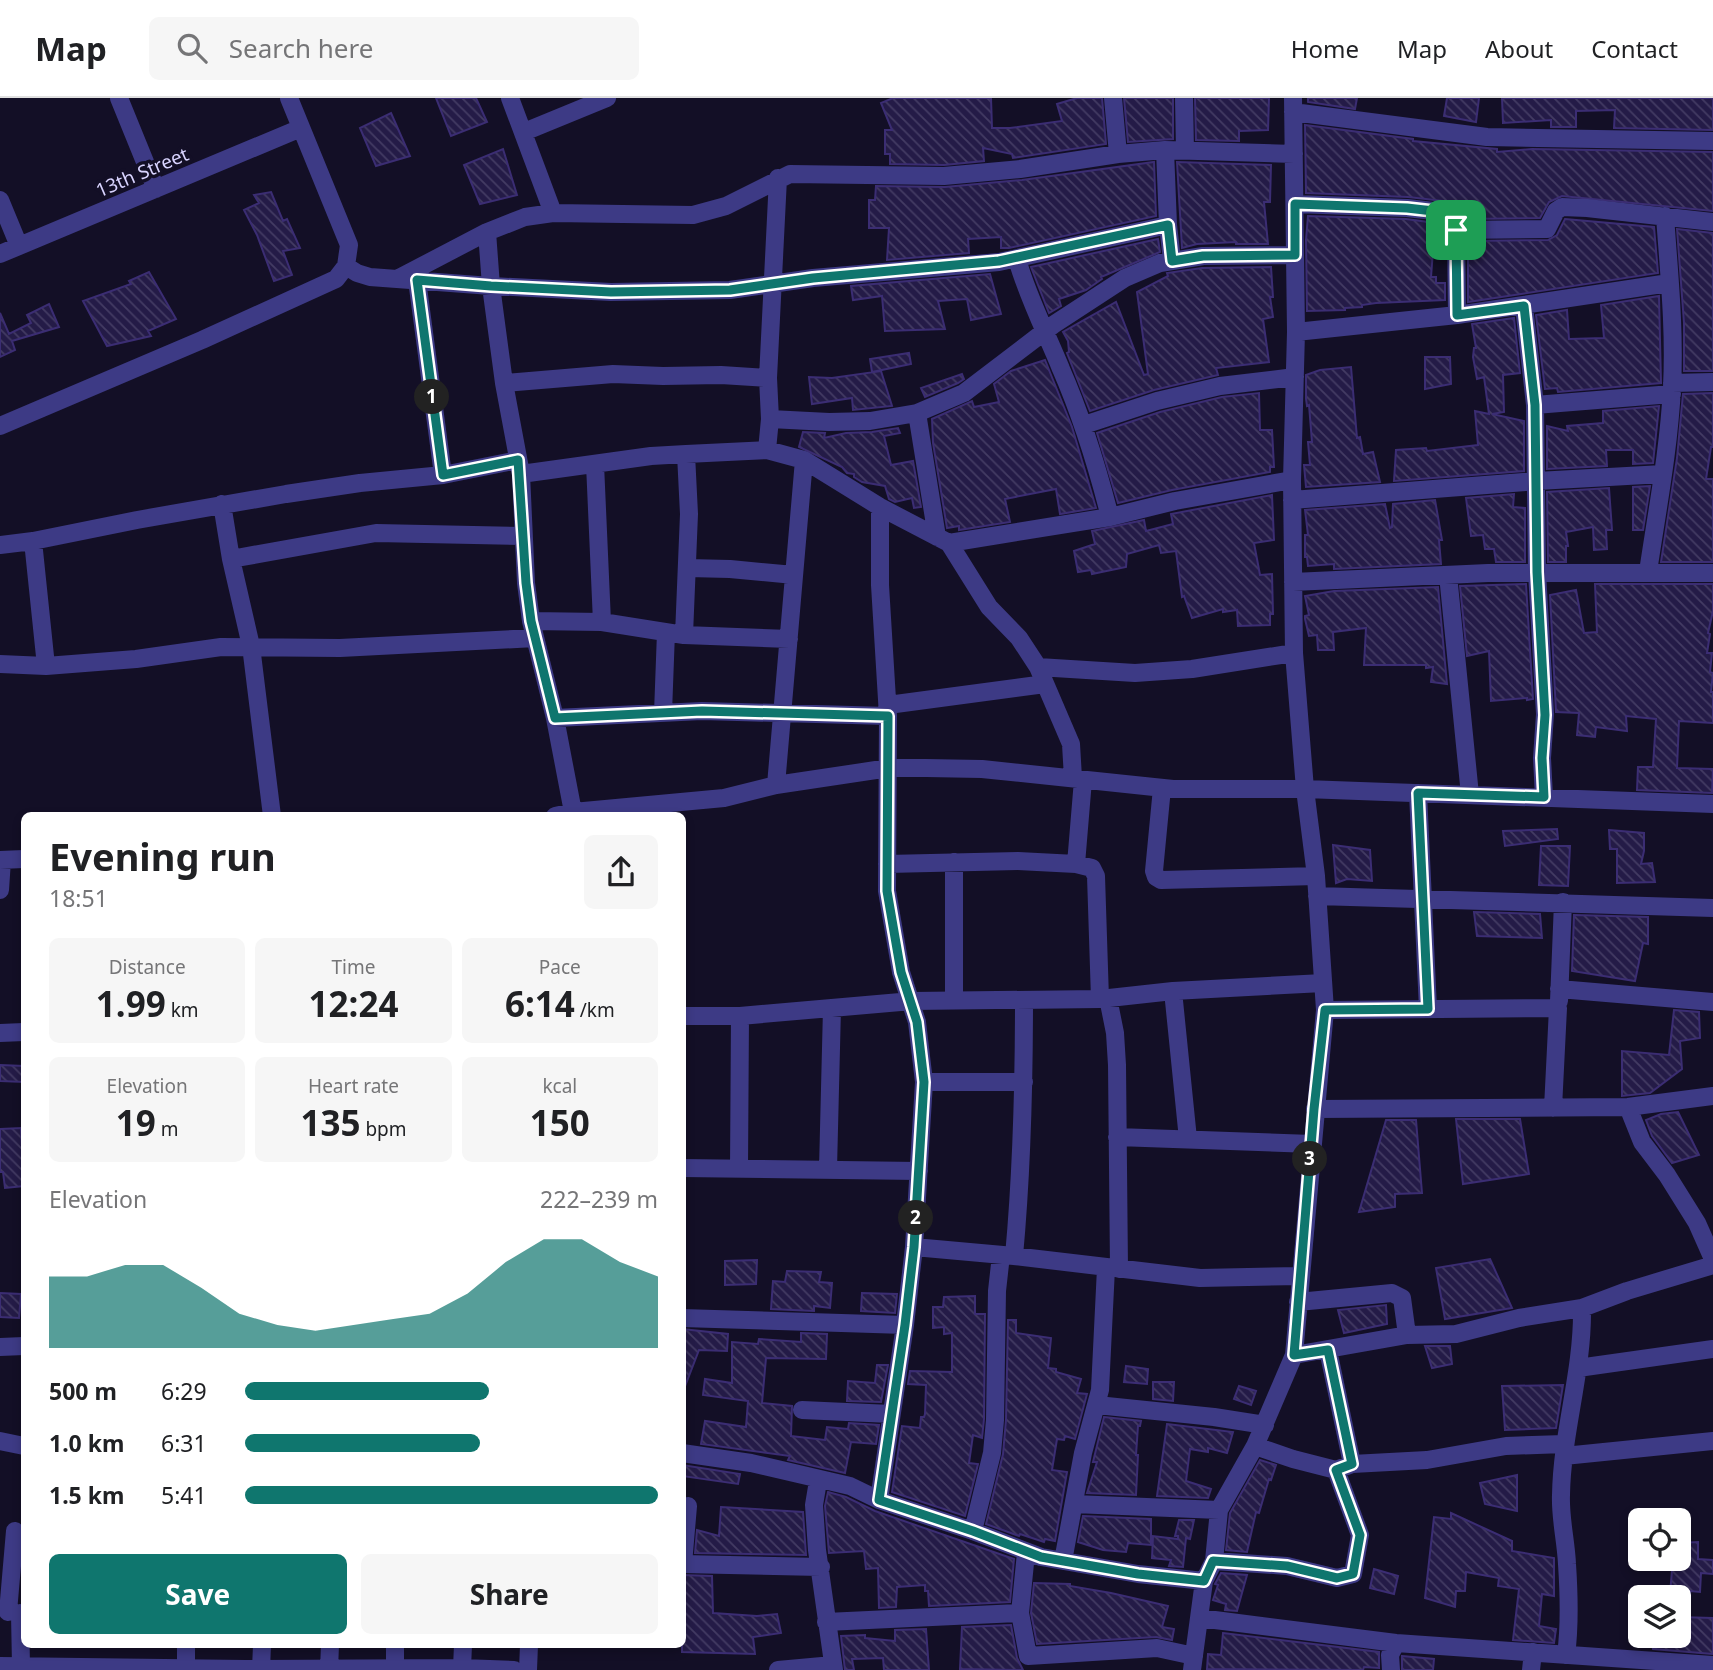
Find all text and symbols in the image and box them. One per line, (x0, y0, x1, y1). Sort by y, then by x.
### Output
search box (149, 17, 639, 80)
text: Map (35, 26, 107, 71)
icon: search (173, 29, 211, 67)
text: Search here (229, 30, 373, 66)
text: Home (1291, 32, 1359, 65)
text: Map (1397, 32, 1447, 65)
text: About (1485, 32, 1553, 65)
text: Contact (1591, 32, 1678, 65)
street label: 13th Street (92, 141, 192, 203)
pin (1426, 200, 1486, 260)
icon: arrive (1437, 211, 1475, 249)
pin: 1 (414, 380, 450, 414)
text: 1 (426, 383, 437, 409)
text: Evening run (49, 830, 276, 882)
button: share (584, 835, 658, 909)
text: 18:51 (49, 882, 108, 914)
text: Distance (109, 954, 186, 980)
text: Time (332, 954, 375, 980)
text: Pace (539, 954, 581, 980)
text: 1.99 (96, 980, 166, 1027)
text: 12:24 (309, 980, 398, 1027)
text: 6:14 (505, 980, 575, 1027)
text: km (166, 997, 199, 1023)
text: /km (575, 997, 615, 1023)
text: Elevation (107, 1073, 188, 1099)
text: Heart rate (308, 1073, 399, 1099)
text: kcal (542, 1073, 577, 1099)
text: 19 (116, 1099, 156, 1146)
text: 135 (300, 1099, 360, 1146)
text: 150 (530, 1099, 590, 1146)
text: m (156, 1116, 179, 1142)
text: bpm (360, 1116, 407, 1142)
pin: 3 (1292, 1142, 1328, 1176)
text: 3 (1304, 1145, 1315, 1171)
text: Elevation (49, 1183, 147, 1215)
text: 222–239 m (540, 1183, 658, 1215)
pin: 2 (898, 1200, 934, 1236)
text: 2 (910, 1204, 921, 1230)
text: 500 m (49, 1375, 117, 1407)
text: 6:29 (161, 1375, 207, 1407)
text: 1.0 km (49, 1427, 124, 1459)
text: 6:31 (161, 1427, 207, 1459)
text: 1.5 km (49, 1479, 124, 1511)
text: 5:41 (161, 1479, 207, 1511)
map controls (1628, 1508, 1691, 1648)
button: locate (1628, 1508, 1691, 1571)
button: Save (49, 1554, 347, 1634)
button: Share (361, 1554, 658, 1634)
button: layers (1628, 1585, 1691, 1648)

